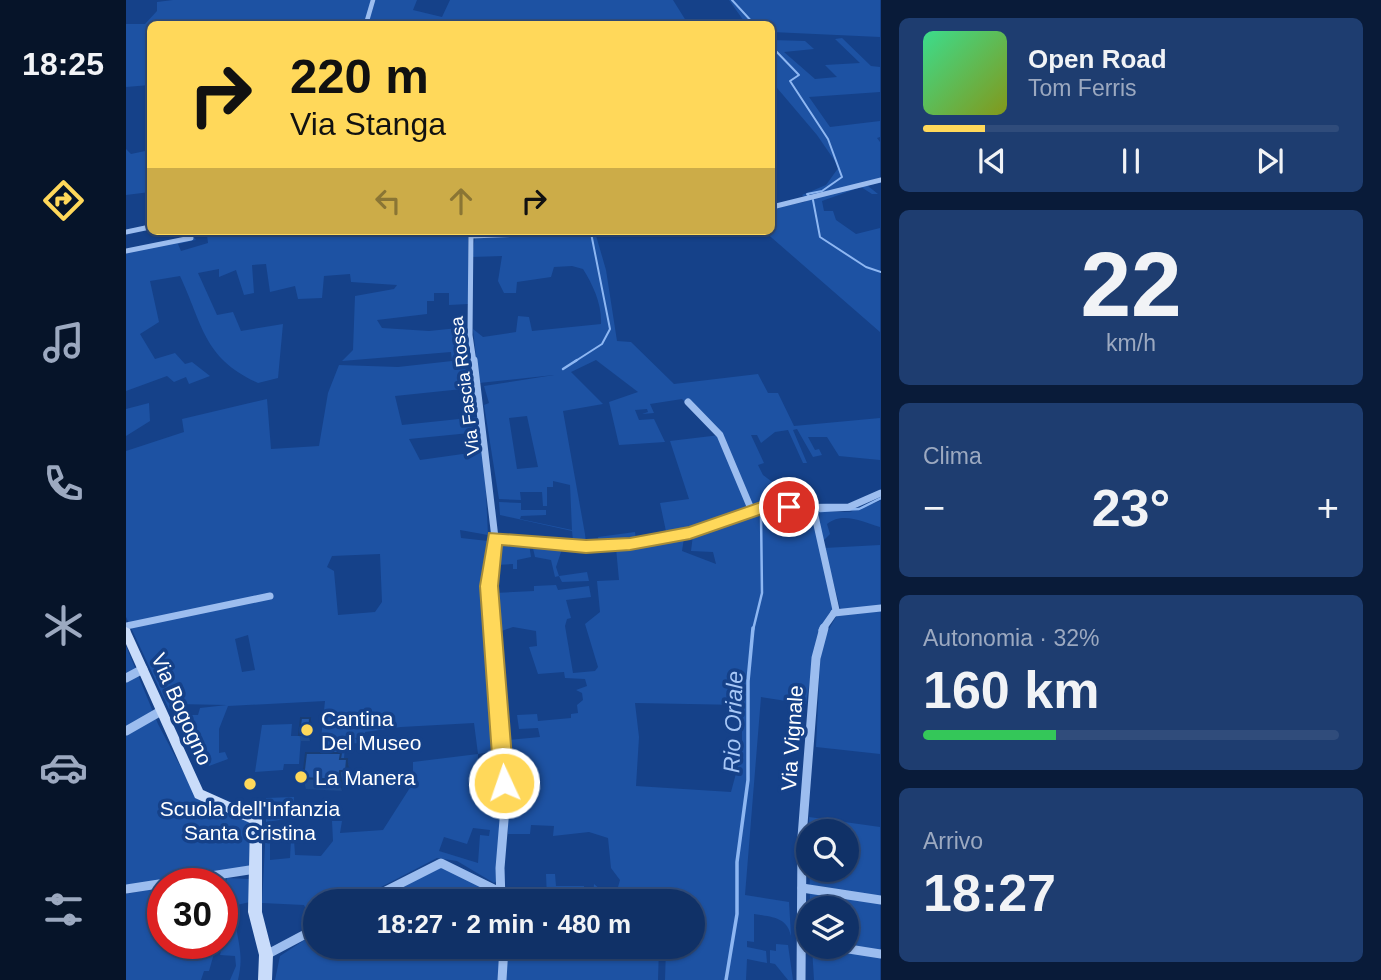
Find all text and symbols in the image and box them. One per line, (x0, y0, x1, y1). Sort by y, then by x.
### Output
text: Open Road (1028, 44, 1167, 74)
text: 18:25 (22, 46, 104, 82)
icon: right (175, 49, 266, 140)
text: 220 m (290, 49, 429, 103)
text: Tom Ferris (1028, 75, 1137, 101)
text: Via Stanga (290, 106, 446, 142)
icon: previous (973, 142, 1011, 180)
icon: pause (1112, 142, 1150, 180)
icon: next (1251, 142, 1289, 180)
icon: directions (39, 176, 88, 225)
icon: left (369, 182, 407, 220)
icon: ahead (442, 182, 480, 220)
icon: right (515, 182, 553, 220)
text: 22 (1080, 234, 1182, 335)
street label: Via Fascia Rossa (446, 314, 483, 457)
icon: music (39, 318, 88, 367)
text: km/h (1106, 330, 1156, 356)
text: Clima (923, 443, 982, 469)
icon: phone (39, 459, 88, 508)
pin (759, 477, 819, 537)
text: 23° (1092, 479, 1170, 537)
text: − (923, 487, 945, 529)
text: + (1317, 487, 1339, 529)
icon: arrive (770, 488, 808, 526)
icon: climate (39, 601, 88, 650)
text: Autonomia · 32% (923, 625, 1099, 651)
street label: Via Bogogno (147, 650, 217, 768)
text: 160 km (923, 661, 1099, 719)
water label: Rio Oriale (718, 670, 748, 774)
street label: Via Vignale (777, 685, 807, 791)
place label: Cantina Del Museo (321, 707, 421, 754)
marker: Cantina Del Museo (299, 722, 315, 738)
icon: car (39, 743, 88, 792)
position arrow (467, 746, 541, 820)
place label: La Manera (315, 766, 416, 789)
marker: La Manera (293, 769, 309, 785)
marker: Scuola dell'Infanzia Santa Cristina (242, 776, 258, 792)
place label: Scuola dell'Infanzia Santa Cristina (160, 797, 340, 844)
map controls (796, 819, 859, 959)
button: search (796, 819, 859, 882)
text: Arrivo (923, 828, 983, 854)
text: 18:27 (923, 864, 1056, 922)
speed limit sign: 30 (147, 868, 238, 959)
icon: filters (39, 885, 88, 934)
button: layers (796, 896, 859, 959)
text: 18:27 · 2 min · 480 m (377, 909, 631, 939)

